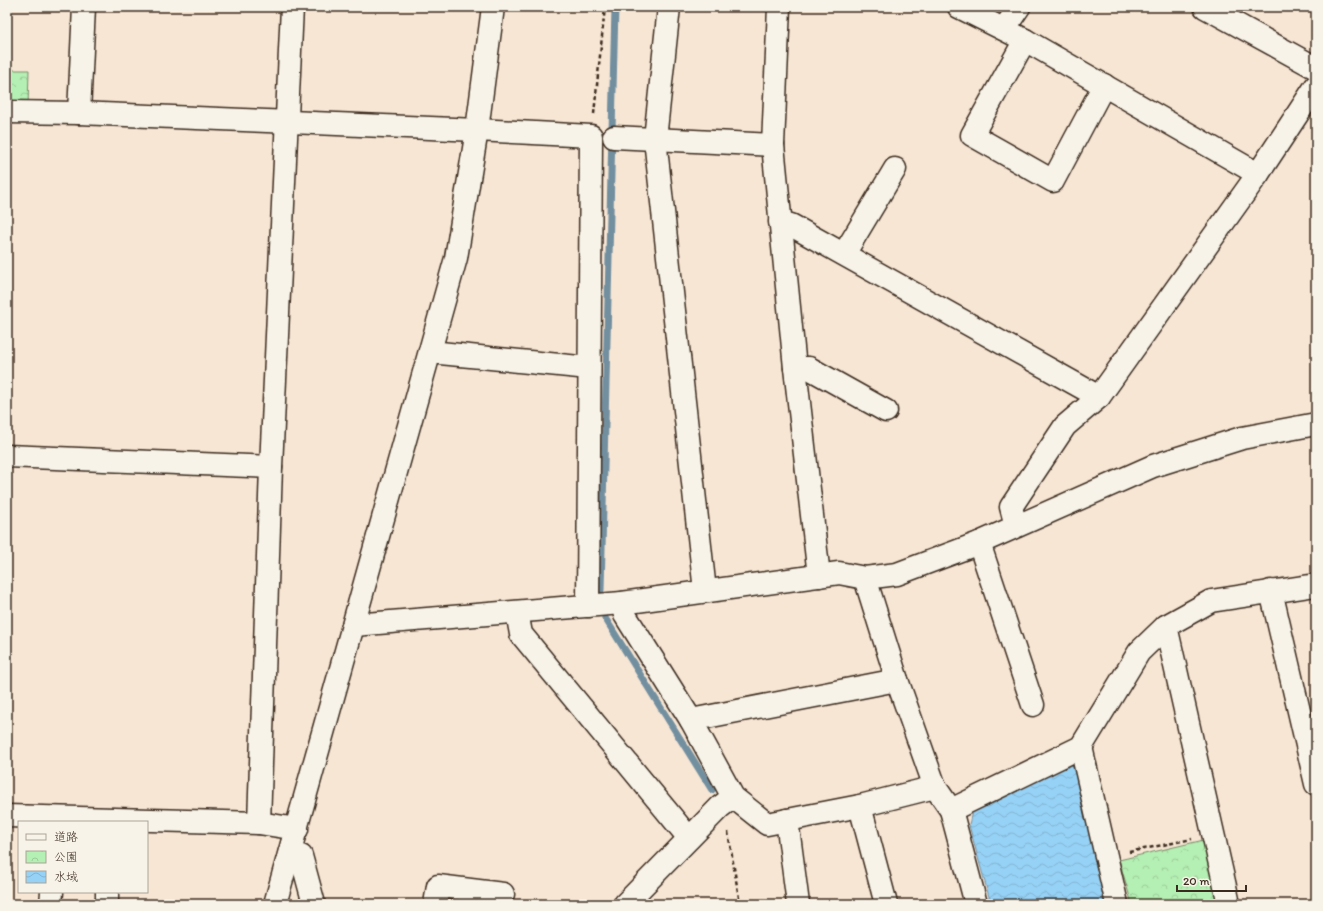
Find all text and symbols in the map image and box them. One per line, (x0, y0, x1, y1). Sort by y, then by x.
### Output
legend (18, 821, 148, 893)
text: 道路 (54, 830, 78, 844)
text: 公園 (54, 850, 78, 864)
scale bar (1177, 867, 1246, 893)
text: 水域 (54, 870, 78, 884)
text: 20 m (1183, 874, 1210, 888)

